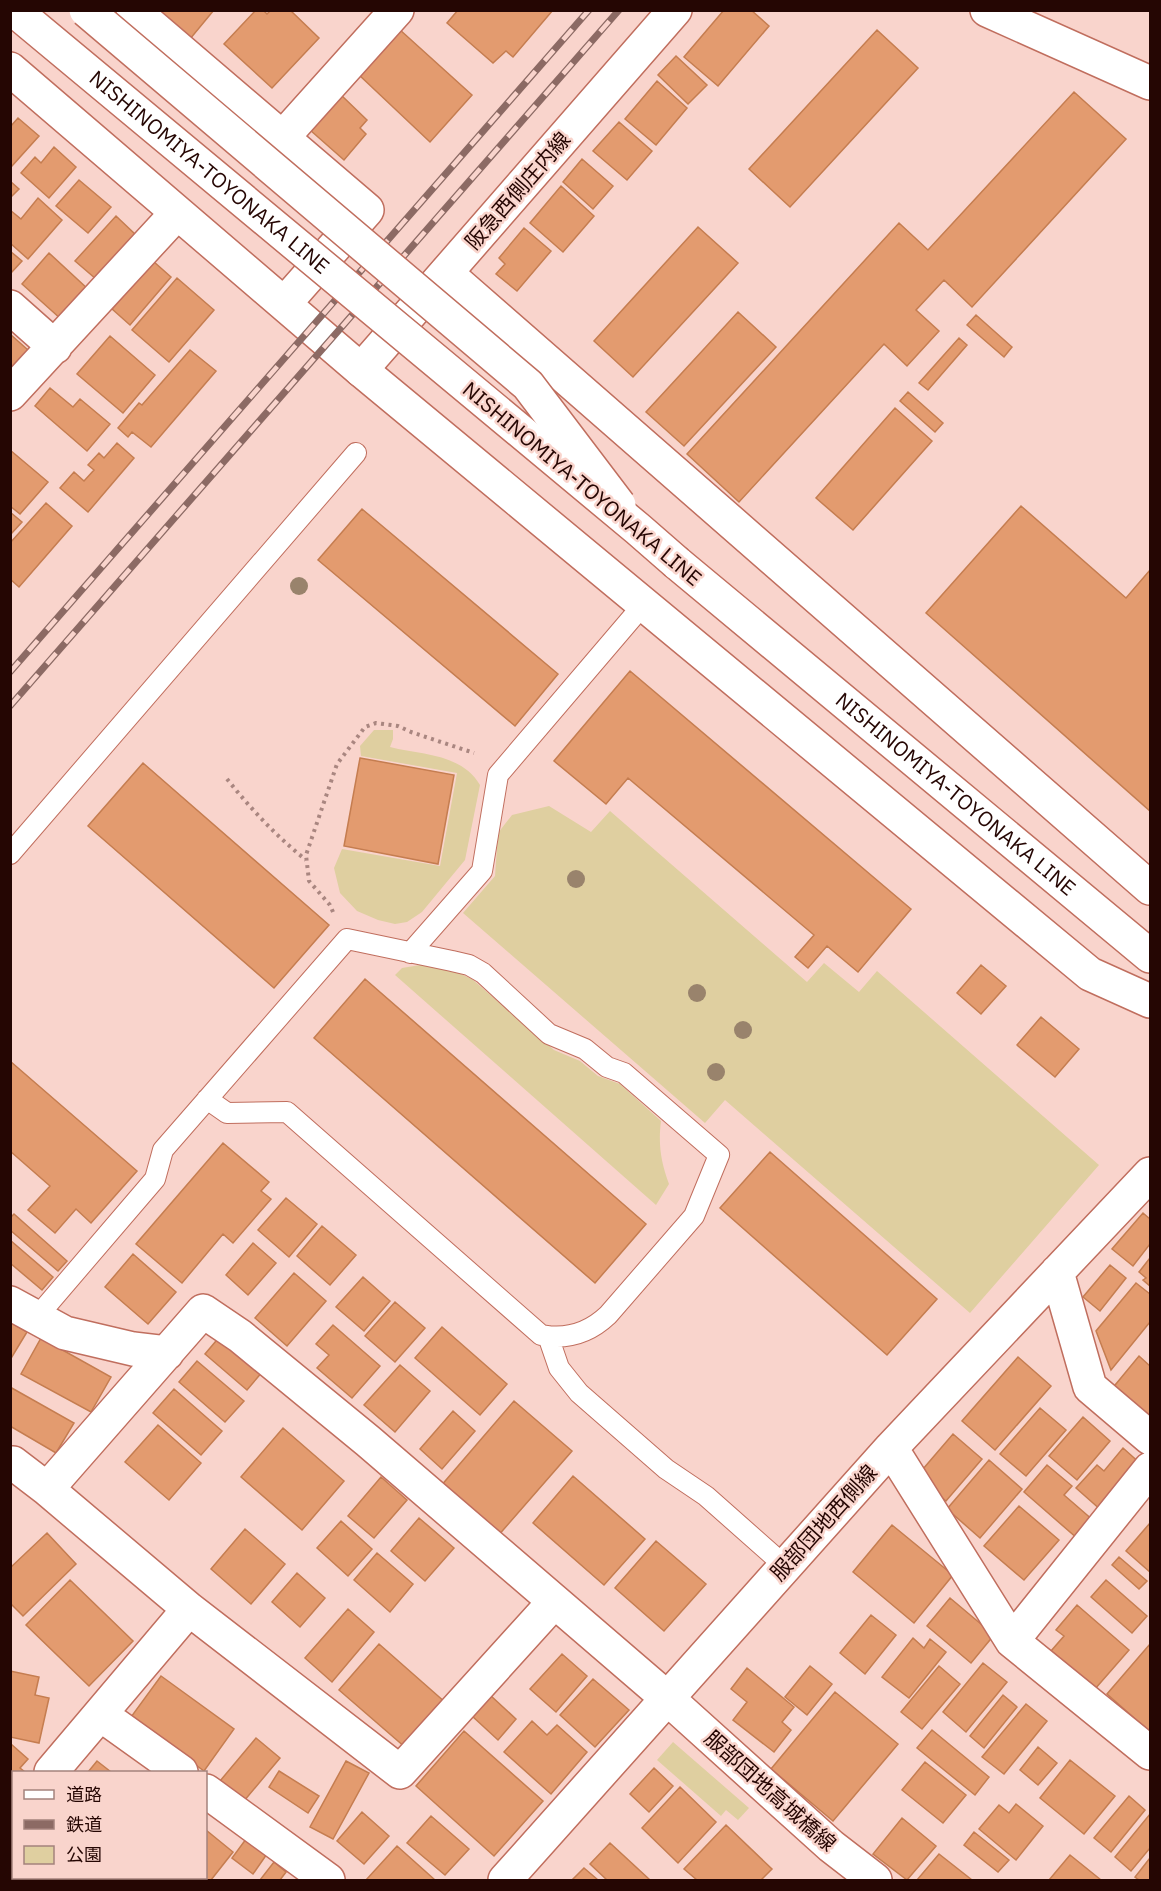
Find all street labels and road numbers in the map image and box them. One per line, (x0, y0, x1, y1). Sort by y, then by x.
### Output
street label: NISHINOMIYA-TOYONAKA LINE (84, 64, 336, 280)
street label: 阪急西側庄内線 (458, 126, 576, 255)
street label: NISHINOMIYA-TOYONAKA LINE (457, 375, 708, 592)
street label: NISHINOMIYA-TOYONAKA LINE (830, 686, 1082, 902)
street label: 服部団地西側線 (764, 1458, 883, 1586)
street label: 服部団地高城橋線 (699, 1724, 842, 1857)

